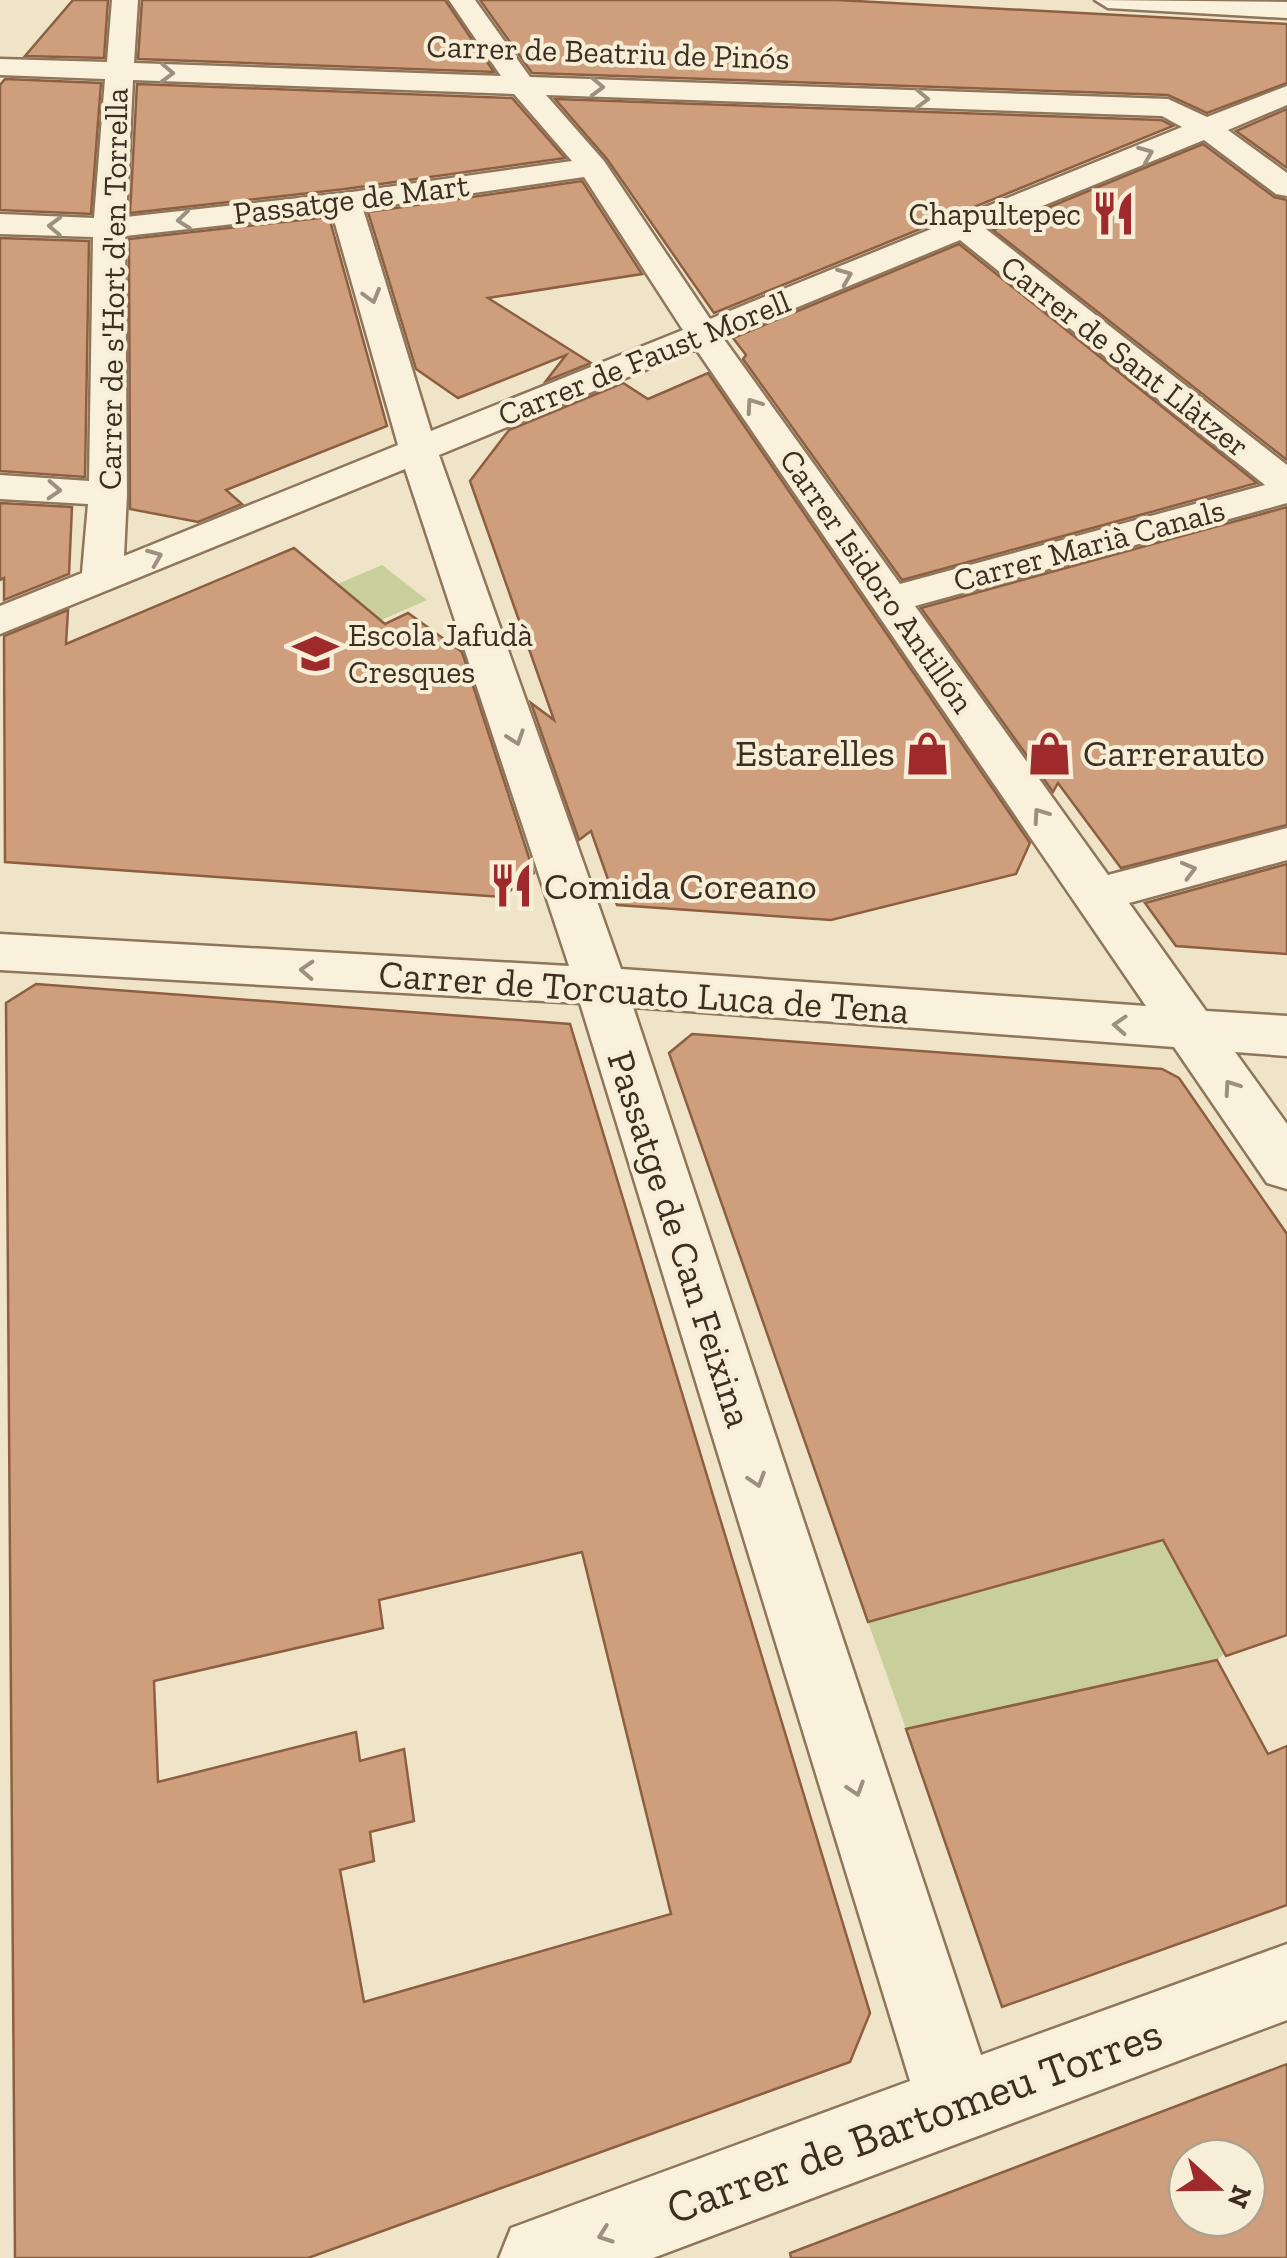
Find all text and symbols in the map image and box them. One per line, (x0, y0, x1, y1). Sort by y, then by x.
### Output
street label: Carrer de Beatriu de Pinós (426, 27, 790, 77)
one-way arrow (160, 62, 176, 83)
one-way arrow (590, 76, 606, 97)
street label: Carrer de s'Hort d'en Torrella (90, 87, 136, 491)
one-way arrow (914, 88, 930, 109)
one-way arrow (1136, 145, 1154, 165)
street label: Passatge de Mart (231, 166, 471, 232)
restaurant icon: Chapultepec (1090, 190, 1138, 238)
place label: Chapultepec (909, 195, 1081, 233)
one-way arrow (175, 209, 191, 230)
one-way arrow (46, 216, 62, 237)
street label: Carrer de Sant Llàtzer (993, 247, 1257, 465)
one-way arrow (835, 268, 853, 288)
street label: Carrer de Faust Morell (492, 282, 796, 434)
one-way arrow (360, 286, 381, 303)
one-way arrow (747, 398, 765, 417)
street label: Carrer Isidoro Antillón (772, 442, 983, 721)
one-way arrow (47, 479, 63, 500)
street label: Carrer Marià Canals (949, 491, 1229, 599)
one-way arrow (145, 549, 163, 569)
place label: Escola Jafudà Cresques (348, 616, 533, 691)
school or university icon: Escola Jafudà Cresques (291, 629, 339, 677)
one-way arrow (505, 728, 525, 745)
shop icon: Estarelles (904, 729, 952, 777)
shop icon: Carrerauto (1026, 729, 1074, 777)
place label: Estarelles (735, 730, 895, 776)
place label: Carrerauto (1083, 730, 1265, 776)
one-way arrow (1034, 808, 1052, 827)
one-way arrow (1180, 861, 1198, 882)
restaurant icon: Comida Coreano (487, 862, 535, 910)
place label: Comida Coreano (544, 863, 817, 909)
street label: Carrer de Torcuato Luca de Tena (377, 951, 911, 1033)
one-way arrow (298, 960, 314, 981)
one-way arrow (1111, 1014, 1127, 1036)
street label: Passatge de Can Feixina (597, 1045, 763, 1433)
one-way arrow (1224, 1080, 1243, 1099)
one-way arrow (745, 1470, 766, 1487)
one-way arrow (844, 1780, 865, 1797)
street label: Carrer de Bartomeu Torres (659, 2006, 1169, 2236)
north arrow (1167, 2138, 1267, 2238)
text: N (1221, 2181, 1259, 2213)
one-way arrow (597, 2223, 614, 2244)

